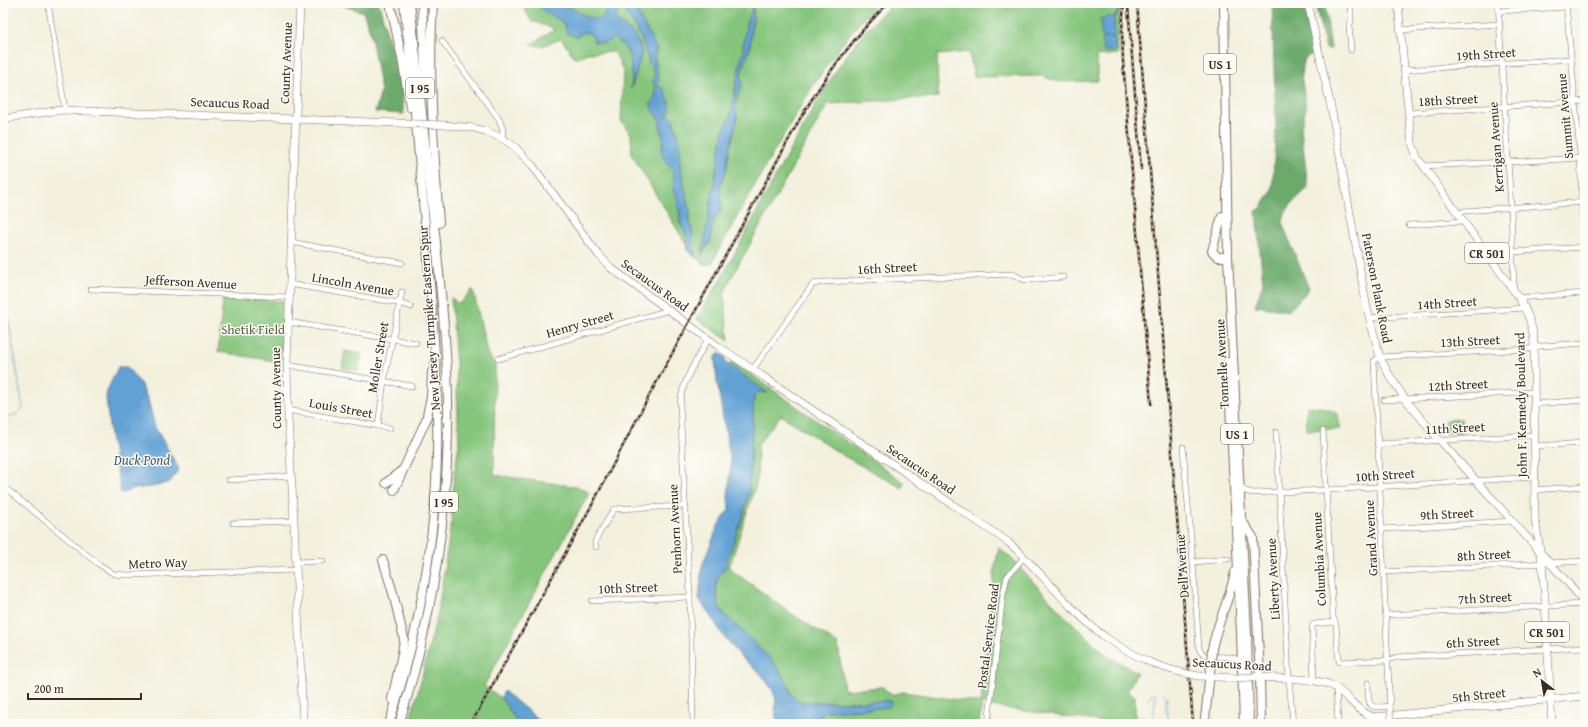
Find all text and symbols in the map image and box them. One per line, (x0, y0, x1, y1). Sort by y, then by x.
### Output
street label: County Avenue (275, 22, 297, 104)
street label: 19th Street (1455, 42, 1517, 66)
road number: US 1 (1204, 54, 1236, 74)
street label: Summit Avenue (1552, 72, 1578, 160)
road number: I 95 (406, 78, 434, 98)
street label: 18th Street (1417, 89, 1479, 111)
street label: Secaucus Road (190, 92, 270, 114)
street label: Kerrigan Avenue (1483, 101, 1509, 193)
street label: New Jersey Turnpike Eastern Spur (413, 224, 445, 411)
street label: Paterson Plank Road (1357, 231, 1397, 345)
road number: CR 501 (1465, 243, 1509, 263)
street label: Secaucus Road (617, 254, 693, 316)
street label: 16th Street (856, 257, 918, 279)
street label: Lincoln Avenue (310, 267, 396, 301)
street label: Jefferson Avenue (143, 270, 237, 294)
street label: 14th Street (1416, 291, 1478, 315)
street label: Henry Street (544, 305, 616, 343)
street label: Tonnelle Avenue (1210, 318, 1234, 410)
park label: Shetik Field (221, 320, 285, 339)
street label: Moller Street (362, 320, 394, 394)
street label: 13th Street (1439, 330, 1501, 352)
street label: John F. Kennedy Boulevard (1510, 332, 1532, 480)
street label: County Avenue (266, 347, 286, 429)
street label: 12th Street (1427, 374, 1489, 396)
street label: Louis Street (308, 393, 375, 423)
street label: 11th Street (1424, 417, 1486, 439)
road number: US 1 (1221, 424, 1253, 444)
street label: Secaucus Road (883, 439, 959, 499)
water label: Duck Pond (113, 450, 170, 470)
street label: 10th Street (1354, 463, 1416, 487)
street label: Penhorn Avenue (663, 484, 687, 574)
road number: I 95 (430, 492, 458, 512)
street label: Grand Avenue (1360, 500, 1382, 576)
street label: 9th Street (1420, 503, 1475, 525)
street label: Columbia Avenue (1307, 511, 1331, 607)
street label: Dell Avenue (1170, 533, 1194, 599)
street label: Liberty Avenue (1261, 538, 1285, 620)
street label: 8th Street (1457, 544, 1512, 566)
street label: Metro Way (128, 552, 188, 574)
street label: 10th Street (598, 577, 659, 599)
street label: Postal Service Road (972, 582, 1004, 690)
street label: 7th Street (1458, 587, 1513, 609)
road number: CR 501 (1525, 622, 1569, 642)
street label: 6th Street (1446, 631, 1501, 653)
street label: Secaucus Road (1192, 652, 1272, 676)
north arrow (1522, 661, 1562, 701)
text: N (1530, 663, 1545, 681)
scale bar (28, 675, 141, 701)
text: 200 m (34, 680, 64, 697)
street label: 5th Street (1451, 683, 1507, 707)

